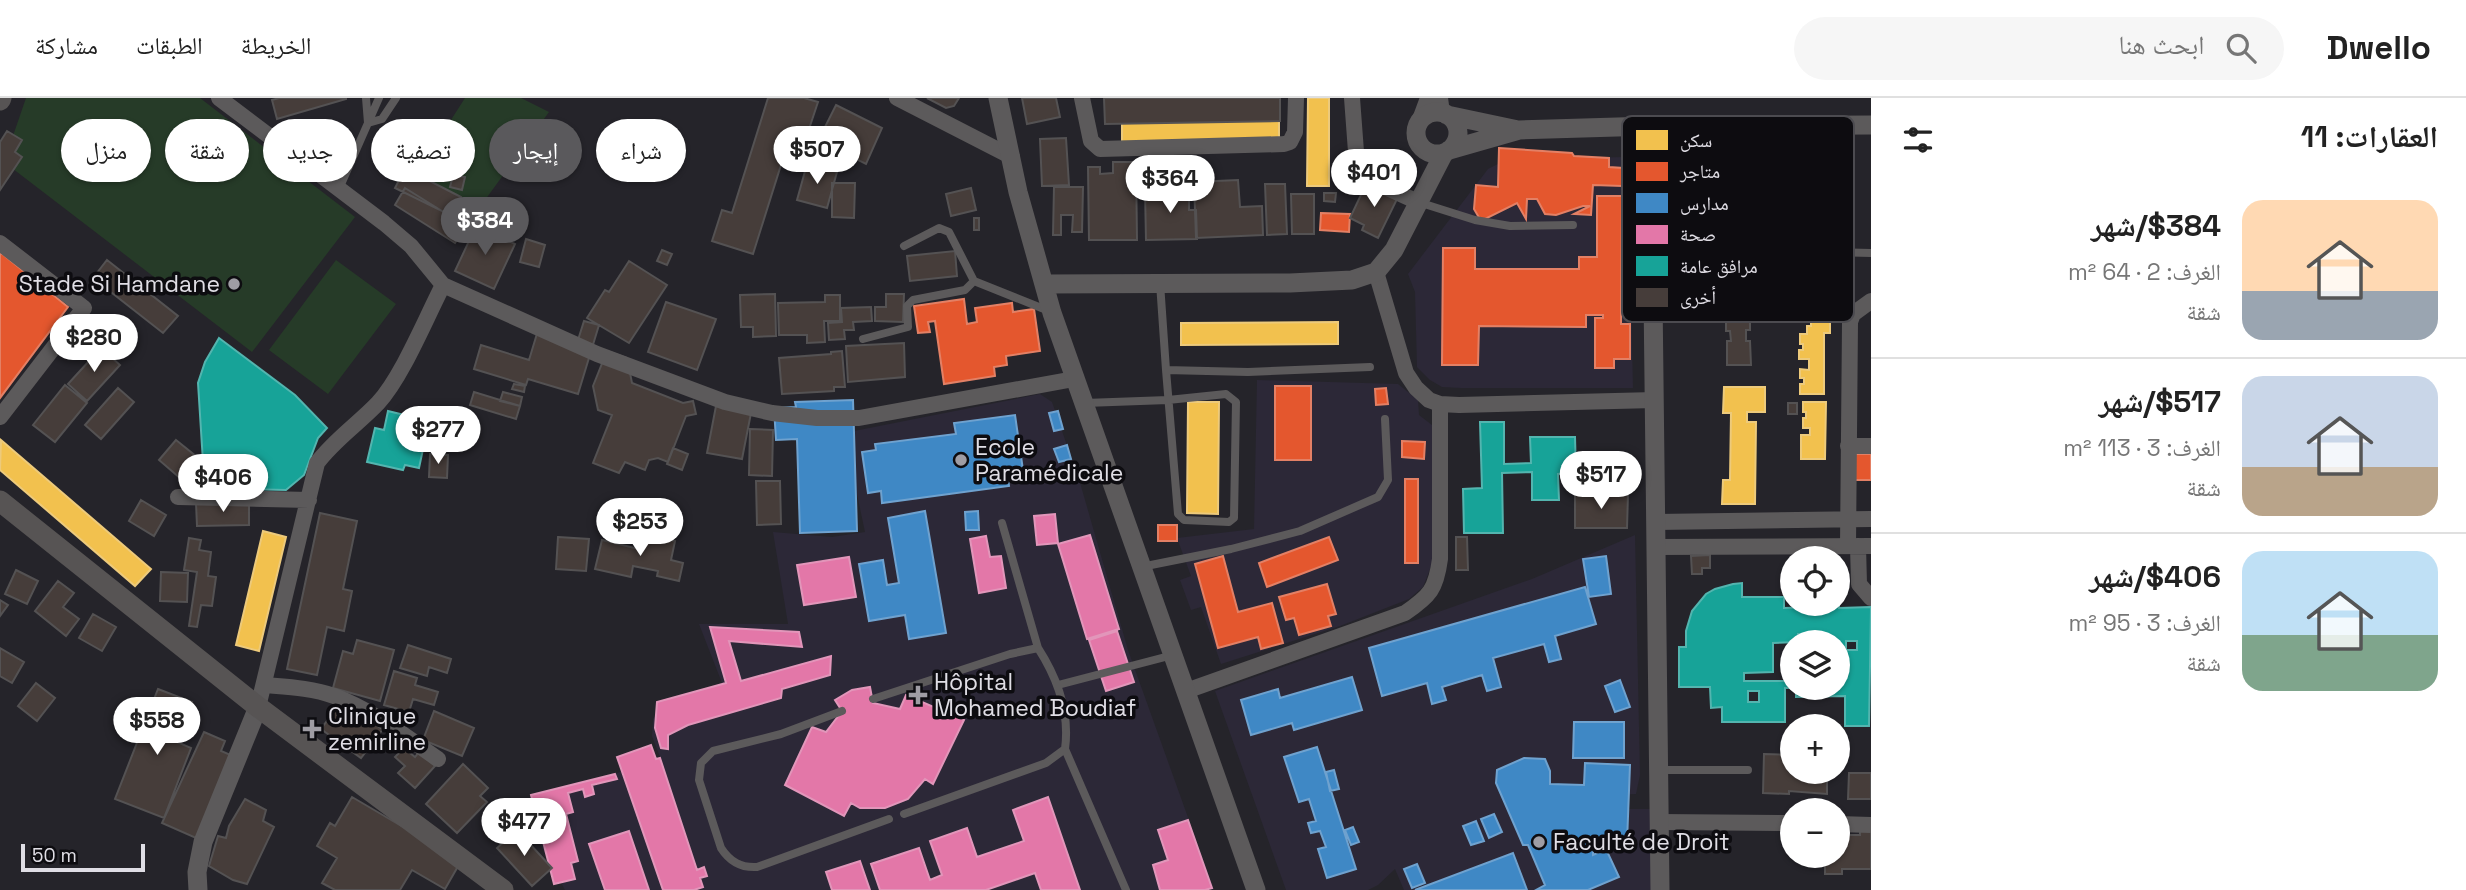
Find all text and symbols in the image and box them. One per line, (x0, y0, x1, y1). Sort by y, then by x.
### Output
search box (1794, 17, 2284, 80)
text: Dwello (2326, 27, 2431, 69)
text: ابحث هنا (2118, 28, 2204, 62)
icon: search (2222, 29, 2260, 67)
text: مشاركة (35, 30, 98, 61)
text: الطبقات (136, 30, 203, 61)
text: الخريطة (241, 30, 311, 61)
legend (1622, 116, 1854, 322)
text: العقارات: 11 (2301, 117, 2438, 156)
chip: منزل (61, 119, 151, 182)
chip: شقة (165, 119, 249, 182)
chip: جديد (263, 119, 357, 182)
chip: تصفية (371, 119, 475, 182)
chip: إيجار (489, 119, 582, 182)
chip: شراء (596, 119, 686, 182)
icon: filters (1899, 121, 1937, 159)
pin: $507 (776, 126, 858, 186)
text: سكن (1680, 128, 1712, 153)
text: $507 (790, 134, 844, 164)
pin: $401 (1333, 150, 1415, 209)
pin: $364 (1129, 156, 1211, 215)
text: $401 (1347, 157, 1401, 187)
text: متاجر (1679, 159, 1720, 184)
text: $364 (1142, 163, 1198, 193)
text: مدارس (1680, 191, 1729, 216)
pin: $384 (444, 198, 526, 257)
text: $384 (457, 205, 513, 235)
text: $384/شهر (2091, 206, 2221, 245)
text: صحة (1680, 222, 1716, 247)
icon: home (2298, 228, 2382, 312)
text: مرافق عامة (1680, 254, 1758, 279)
text: الغرف: 2 · 64 m² (2068, 257, 2221, 287)
place label: Stade Si Hamdane (19, 269, 220, 299)
marker: Stade Si Hamdane (226, 276, 242, 292)
text: أخرى (1680, 285, 1716, 310)
text: شقة (2187, 297, 2221, 327)
pin: $280 (53, 314, 135, 374)
text: $280 (66, 322, 122, 352)
text: $517/شهر (2099, 382, 2221, 421)
icon: home (2298, 404, 2382, 488)
pin: $277 (397, 406, 479, 466)
text: $277 (412, 414, 464, 444)
place label: Ecole Paramédicale (975, 432, 1123, 488)
text: الغرف: 3 · 113 m² (2063, 433, 2221, 463)
marker: Ecole Paramédicale (953, 452, 969, 468)
pin: $517 (1560, 452, 1642, 511)
pin: $406 (182, 454, 264, 514)
text: $517 (1576, 459, 1626, 489)
text: $406 (194, 462, 252, 492)
text: شقة (2187, 473, 2221, 503)
pin: $253 (599, 498, 681, 558)
text: $253 (612, 506, 668, 536)
map controls (1780, 546, 1850, 868)
button: locate (1780, 546, 1850, 616)
text: $406/شهر (2089, 557, 2221, 596)
icon: home (2298, 579, 2382, 663)
text: الغرف: 3 · 95 m² (2069, 608, 2221, 638)
button: layers (1780, 630, 1850, 700)
text: شقة (2187, 648, 2221, 678)
place label: Hôpital Mohamed Boudiaf (934, 667, 1136, 723)
marker: Hôpital Mohamed Boudiaf (908, 685, 928, 705)
pin: $558 (116, 698, 198, 757)
place label: Clinique zemirline (328, 701, 426, 757)
text: $558 (129, 705, 185, 735)
button: + (1780, 714, 1850, 784)
marker: Clinique zemirline (302, 719, 322, 739)
pin: $477 (483, 798, 565, 858)
button: − (1780, 798, 1850, 868)
text: $477 (497, 806, 551, 836)
place label: Faculté de Droit (1553, 827, 1730, 857)
marker: Faculté de Droit (1531, 834, 1547, 850)
scale bar (21, 841, 145, 873)
text: 50 m (32, 843, 77, 868)

